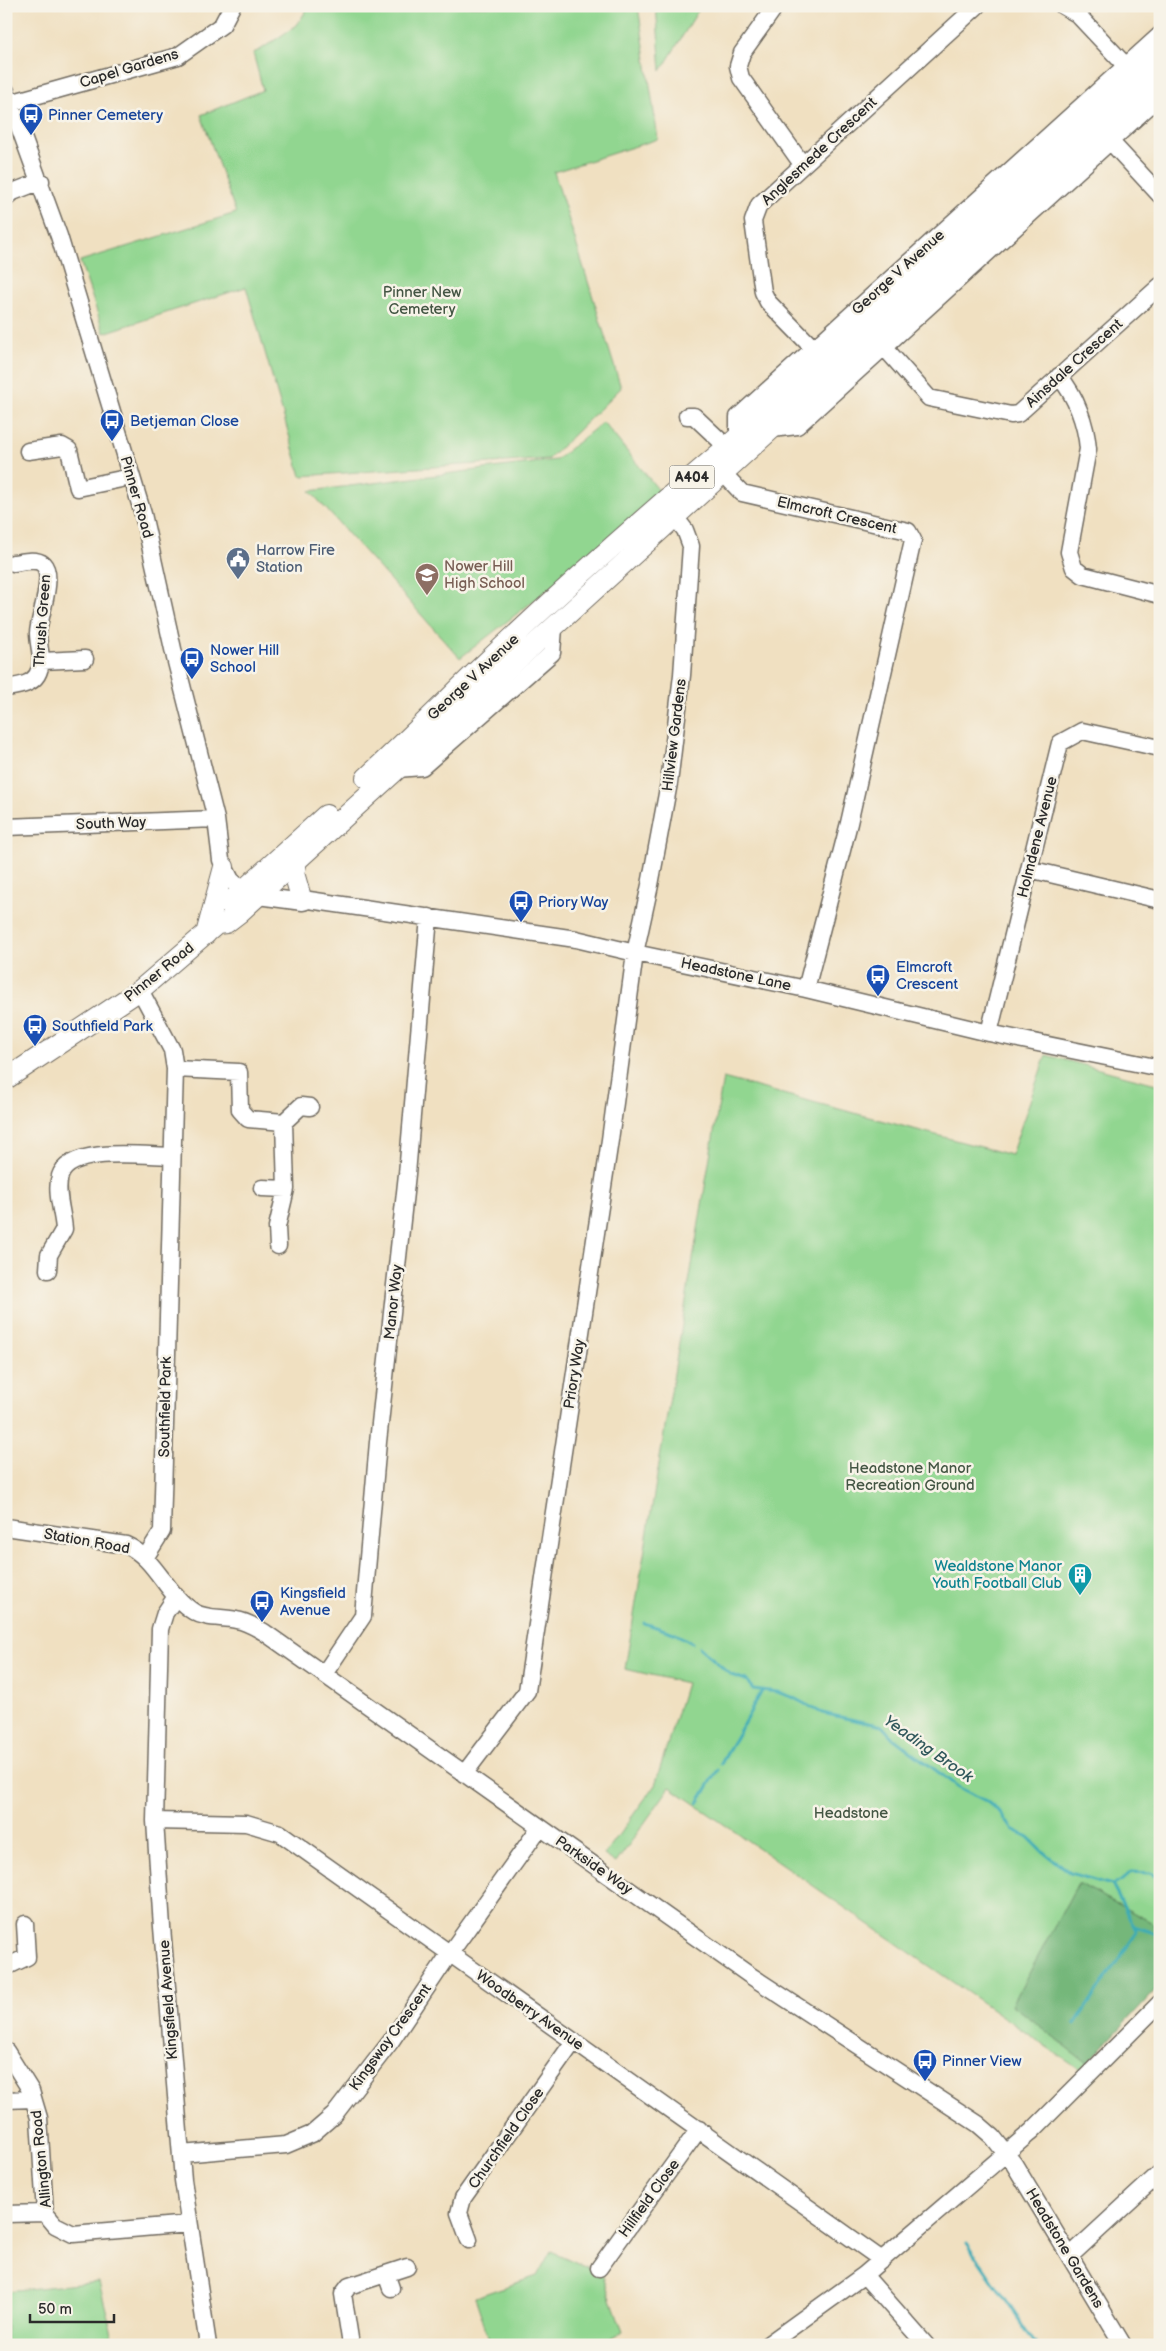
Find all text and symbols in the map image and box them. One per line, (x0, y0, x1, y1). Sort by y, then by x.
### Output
street label: Capel Gardens (77, 44, 181, 93)
street label: Anglesmede Crescent (758, 93, 881, 210)
bus stop icon: Pinner Cemetery (18, 102, 44, 136)
place label: Pinner Cemetery (48, 106, 163, 125)
street label: George V Avenue (848, 226, 949, 319)
park label: Pinner New Cemetery (383, 283, 461, 319)
street label: Ainsdale Crescent (1022, 315, 1127, 412)
bus stop icon: Betjeman Close (99, 408, 125, 442)
place label: Betjeman Close (130, 412, 239, 431)
street label: Pinner Road (116, 454, 157, 540)
road number: A404 (670, 466, 714, 488)
street label: Elmcroft Crescent (775, 492, 899, 539)
place label: Harrow Fire Station (256, 541, 335, 577)
public building icon: Harrow Fire Station (225, 546, 251, 580)
place label: Nower Hill High School (444, 557, 525, 593)
school or university icon: Nower Hill High School (414, 562, 440, 596)
street label: Thrush Green (30, 574, 55, 668)
street label: George V Avenue (423, 630, 523, 725)
place label: Nower Hill School (210, 641, 279, 677)
bus stop icon: Nower Hill School (179, 646, 205, 680)
street label: Hillview Gardens (658, 677, 691, 792)
street label: Holmdene Avenue (1013, 774, 1062, 900)
street label: South Way (76, 813, 147, 834)
bus stop icon: Priory Way (508, 889, 534, 923)
place label: Priory Way (538, 893, 609, 912)
street label: Pinner Road (121, 938, 198, 1006)
street label: Headstone Lane (679, 954, 793, 995)
place label: Elmcroft Crescent (896, 958, 958, 994)
bus stop icon: Elmcroft Crescent (865, 963, 891, 997)
bus stop icon: Southfield Park (22, 1013, 48, 1047)
place label: Southfield Park (52, 1017, 154, 1036)
street label: Manor Way (380, 1263, 407, 1341)
street label: Priory Way (560, 1338, 589, 1410)
street label: Southfield Park (155, 1356, 176, 1458)
park label: Headstone Manor Recreation Ground (845, 1459, 975, 1495)
street label: Station Road (42, 1525, 131, 1558)
place label: Wealdstone Manor Youth Football Club (931, 1557, 1063, 1593)
building icon: Wealdstone Manor Youth Football Club (1067, 1562, 1093, 1596)
place label: Kingsfield Avenue (280, 1584, 346, 1620)
bus stop icon: Kingsfield Avenue (249, 1589, 275, 1623)
water label: Yeading Brook (880, 1711, 977, 1788)
park label: Headstone (814, 1804, 888, 1823)
street label: Parkside Way (551, 1832, 636, 1899)
street label: Kingsfield Avenue (155, 1939, 182, 2061)
street label: Woodberry Avenue (472, 1966, 587, 2055)
street label: Kingsway Crescent (345, 1980, 436, 2095)
bus stop icon: Pinner View (912, 2048, 938, 2082)
place label: Pinner View (942, 2052, 1022, 2071)
street label: Churchfield Close (464, 2084, 549, 2193)
street label: Allington Road (27, 2109, 56, 2209)
street label: Hillfield Close (615, 2155, 684, 2241)
street label: Headstone Gardens (1021, 2185, 1108, 2312)
scale bar (30, 2291, 114, 2323)
text: 50 m (38, 2300, 72, 2319)

